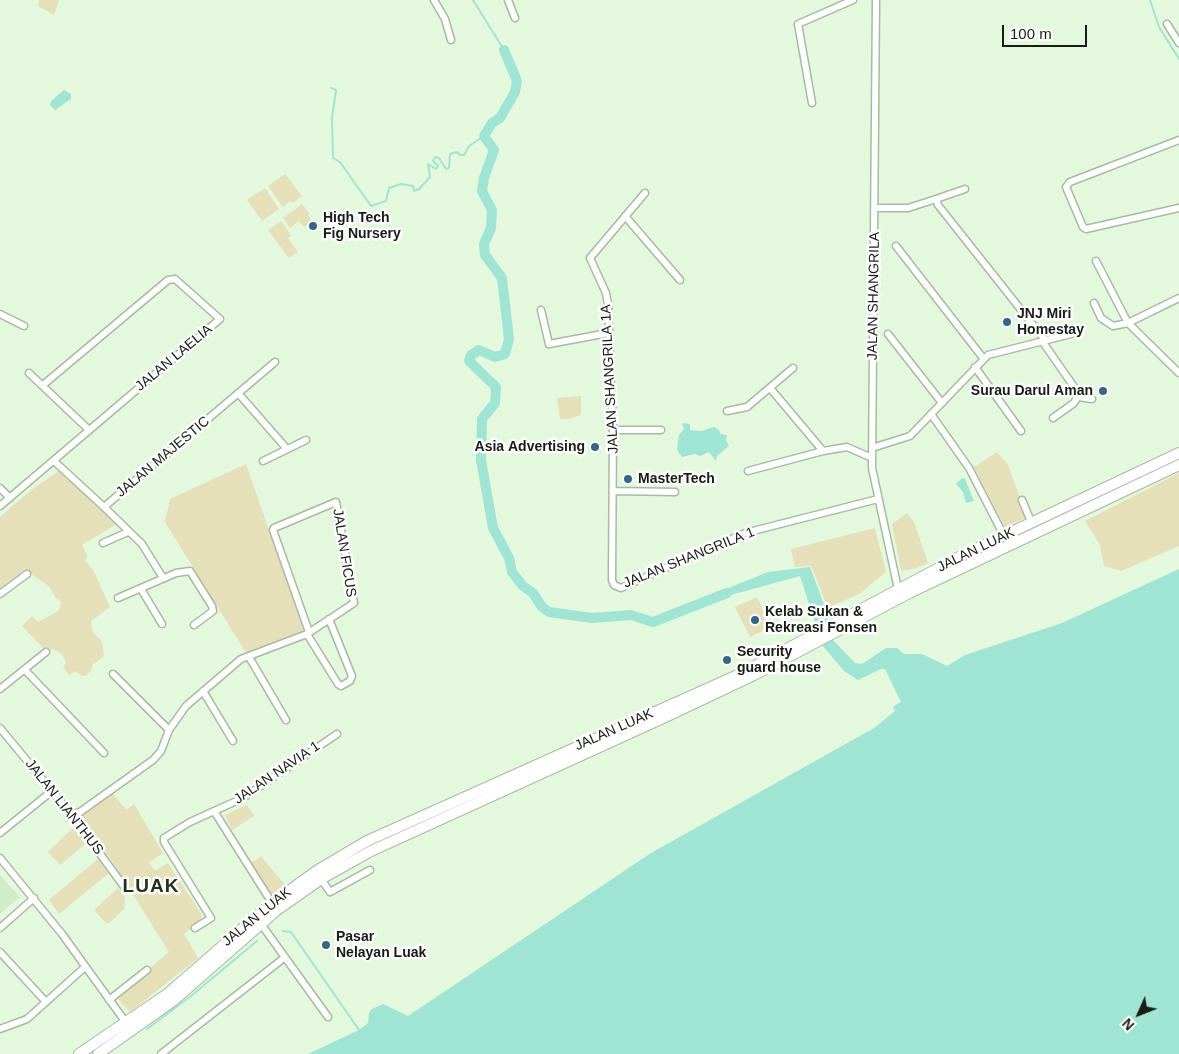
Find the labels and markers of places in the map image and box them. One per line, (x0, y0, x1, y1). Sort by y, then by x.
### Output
place label: High Tech Fig Nursery (323, 210, 401, 242)
marker: High Tech Fig Nursery (307, 220, 319, 232)
place label: JNJ Miri Homestay (1017, 306, 1084, 338)
marker: JNJ Miri Homestay (1001, 316, 1013, 328)
place label: Surau Darul Aman (971, 383, 1093, 399)
marker: Surau Darul Aman (1097, 385, 1109, 397)
place label: Asia Advertising (475, 439, 585, 455)
marker: Asia Advertising (589, 441, 601, 453)
place label: MasterTech (638, 471, 715, 487)
marker: MasterTech (622, 473, 634, 485)
place label: Kelab Sukan & Rekreasi Fonsen (765, 604, 877, 636)
marker: Kelab Sukan & Rekreasi Fonsen (749, 614, 761, 626)
place label: Security guard house (737, 644, 821, 676)
marker: Security guard house (721, 654, 733, 666)
place label: Pasar Nelayan Luak (336, 929, 426, 962)
marker: Pasar Nelayan Luak (320, 939, 332, 951)

